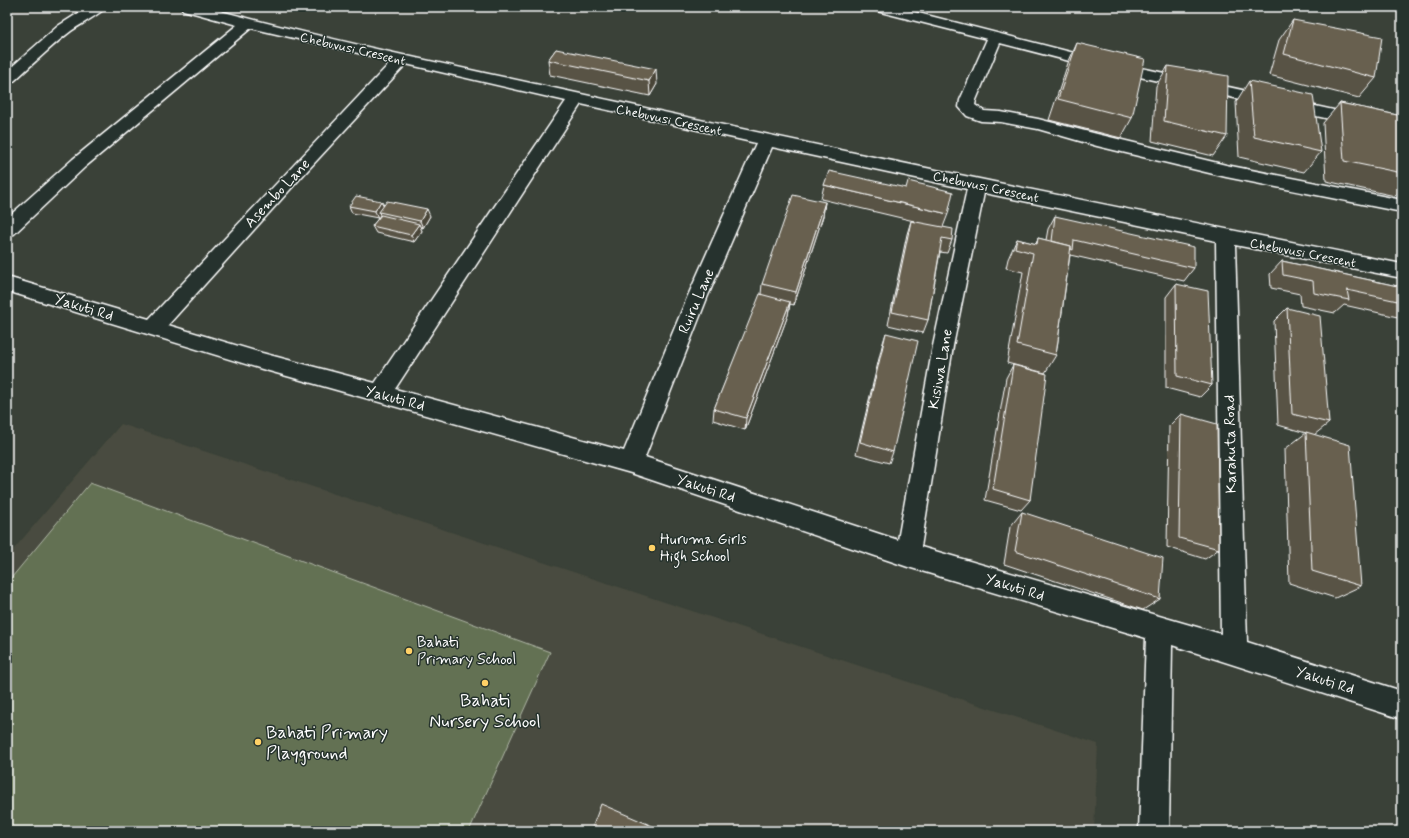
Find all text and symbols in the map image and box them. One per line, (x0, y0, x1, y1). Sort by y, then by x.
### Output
street label: Chebuvusi Crescent (298, 29, 407, 70)
street label: Chebuvusi Crescent (614, 101, 723, 140)
street label: Asembo Lane (241, 155, 315, 233)
street label: Chebuvusi Crescent (931, 168, 1040, 207)
street label: Chebuvusi Crescent (1248, 235, 1357, 272)
street label: Ruiru Lane (674, 266, 720, 337)
street label: Yakuti Rd (52, 289, 116, 326)
street label: Kisiwa Lane (924, 327, 958, 411)
street label: Yakuti Rd (363, 381, 427, 417)
street label: Karakuta Road (1220, 394, 1242, 493)
street label: Yakuti Rd (674, 470, 738, 508)
place label: Huruma Girls High School (660, 530, 747, 568)
marker: Huruma Girls High School (647, 543, 657, 553)
street label: Yakuti Rd (983, 569, 1047, 606)
place label: Bahati Primary School (417, 633, 516, 670)
marker: Bahati Primary School (404, 646, 414, 656)
street label: Yakuti Rd (1293, 662, 1357, 700)
marker: Bahati Nursery School (480, 678, 490, 688)
place label: Bahati Nursery School (429, 689, 541, 734)
place label: Bahati Primary Playground (266, 721, 388, 766)
marker: Bahati Primary Playground (253, 737, 263, 747)

